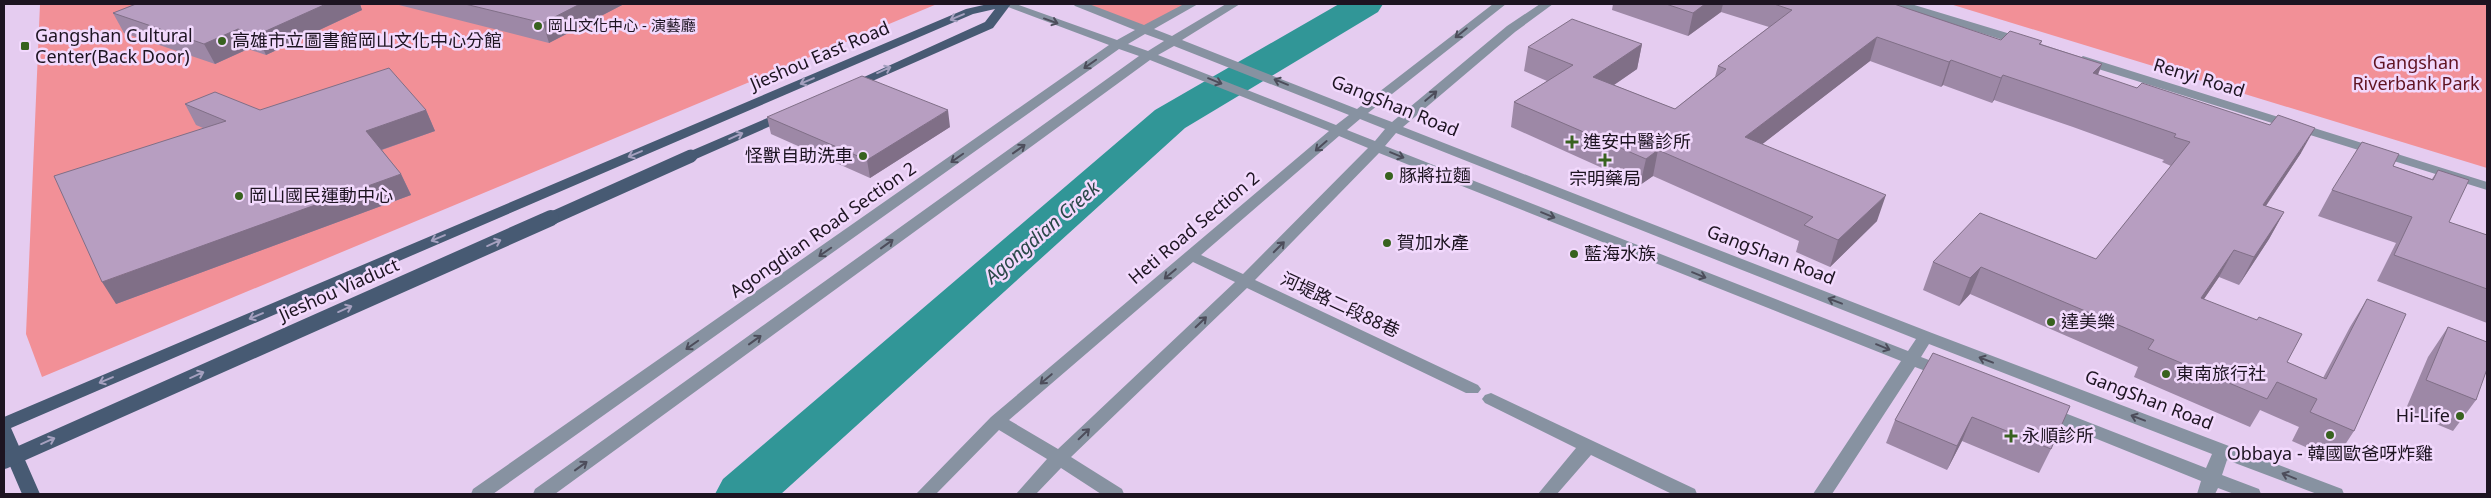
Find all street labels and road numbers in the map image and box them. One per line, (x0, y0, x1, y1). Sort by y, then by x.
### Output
street label: Jieshou East Road (744, 15, 893, 96)
street label: Renyi Road (2151, 52, 2248, 102)
street label: GangShan Road (1328, 69, 1463, 142)
street label: Agongdian Road Section 2 (725, 156, 920, 303)
street label: Heti Road Section 2 (1123, 165, 1264, 289)
street label: GangShan Road (1704, 219, 1839, 290)
street label: Jieshou Viaduct (273, 252, 403, 327)
street label: 河堤路二段88巷 (1277, 266, 1404, 342)
street label: GangShan Road (2082, 364, 2217, 435)

